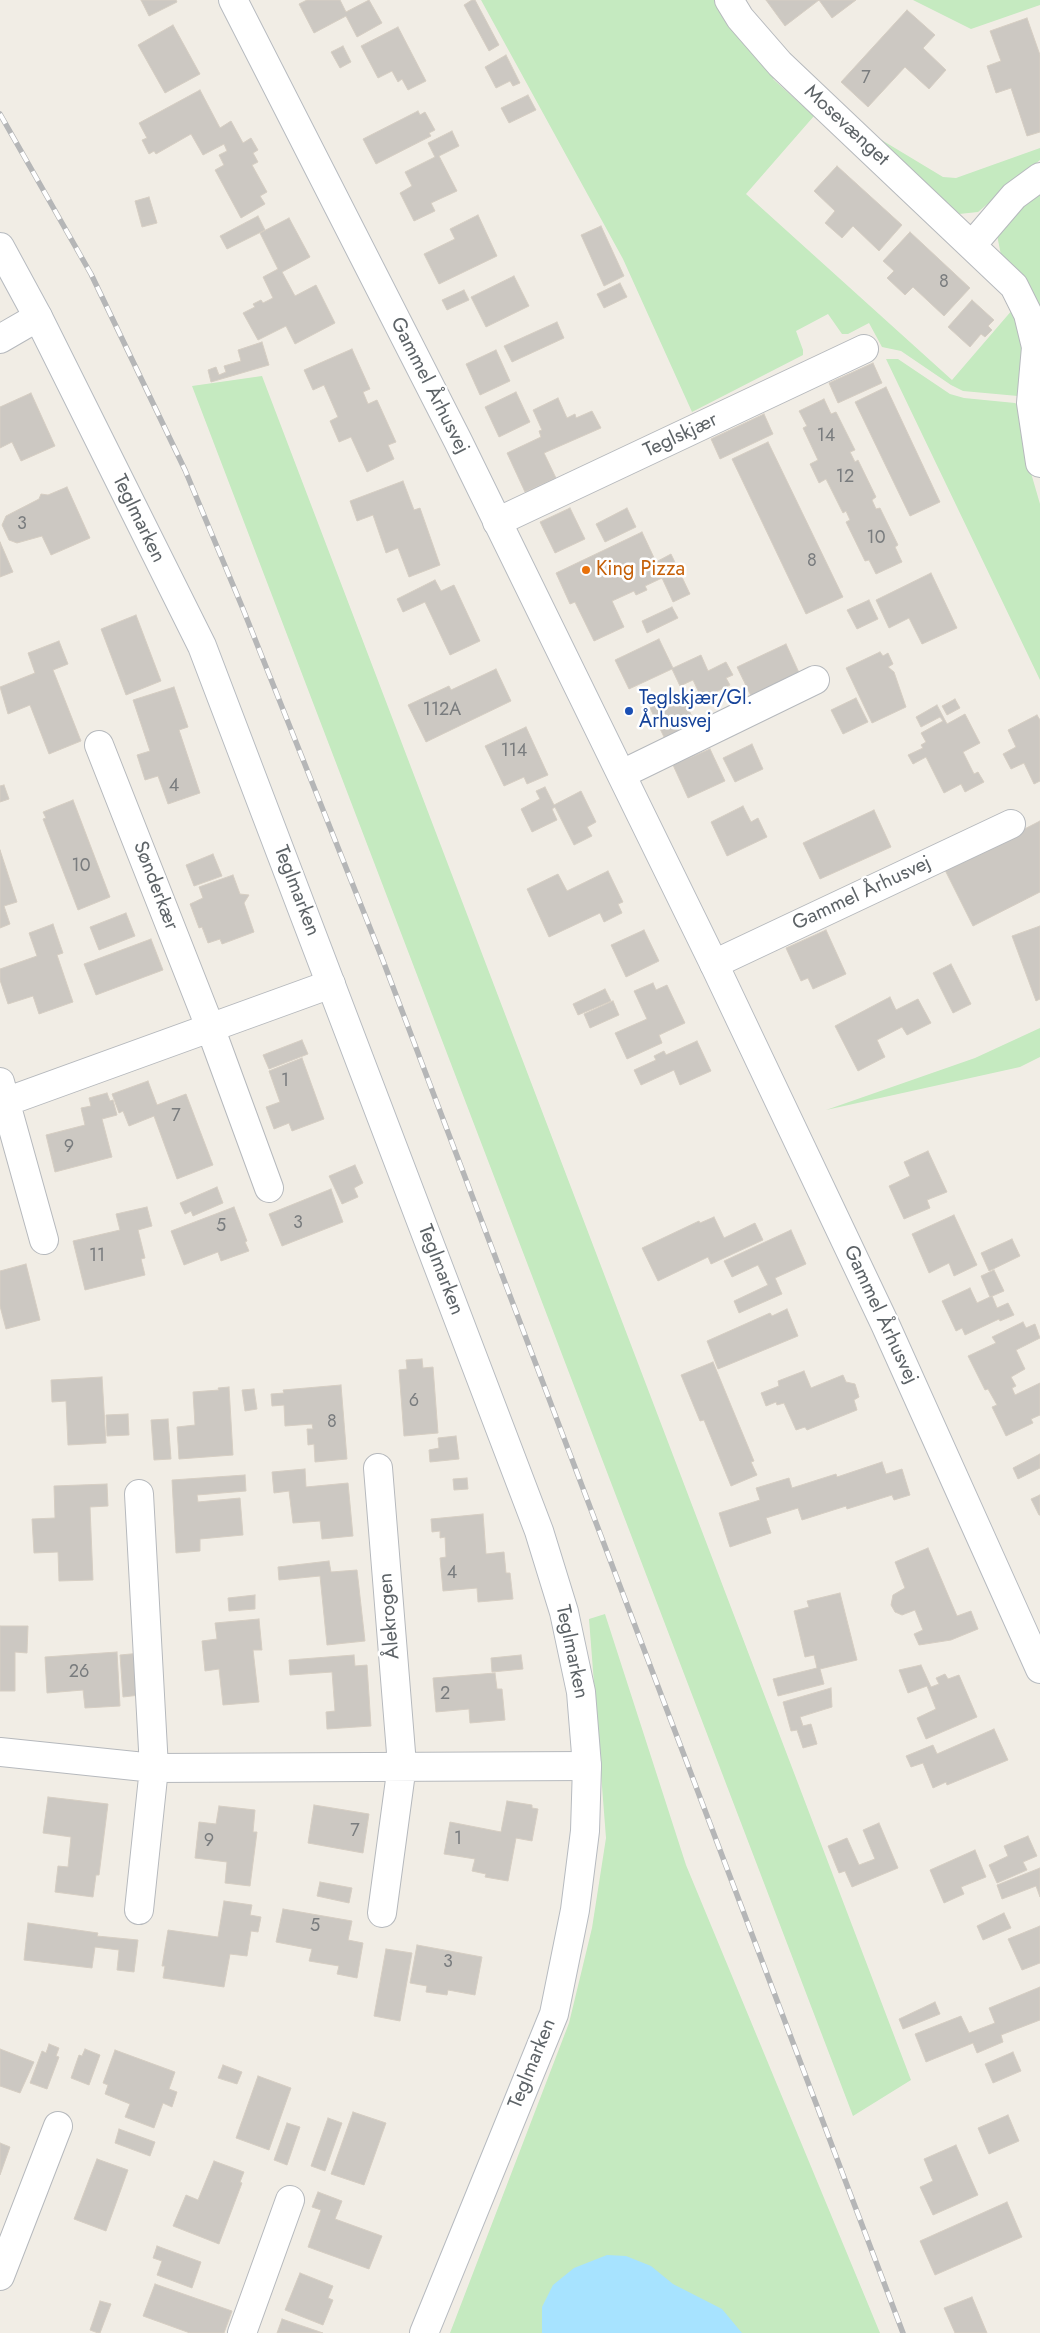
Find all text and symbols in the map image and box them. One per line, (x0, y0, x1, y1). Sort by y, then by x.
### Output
house number: 7 (861, 68, 871, 90)
street label: Mosevænget (799, 81, 893, 171)
house number: 8 (939, 272, 949, 294)
street label: Gammel Århusvej (384, 314, 474, 458)
street label: Teglskjær (640, 408, 722, 464)
house number: 14 (817, 426, 835, 448)
house number: 12 (836, 467, 854, 489)
street label: Teglmarken (106, 471, 170, 567)
house number: 3 (17, 514, 27, 536)
house number: 10 (867, 528, 885, 550)
house number: 8 (807, 551, 817, 573)
place label: King Pizza (596, 558, 685, 582)
marker: King Pizza (580, 564, 592, 576)
place label: Teglskjær/Gl. Århusvej (639, 687, 753, 734)
house number: 112A (423, 700, 461, 722)
marker: Teglskjær/Gl. Århusvej (623, 705, 635, 717)
house number: 114 (501, 741, 527, 763)
house number: 4 (169, 776, 179, 798)
street label: Sønderkær (127, 838, 183, 934)
street label: Teglmarken (268, 842, 324, 940)
street label: Gammel Århusvej (789, 851, 935, 937)
house number: 10 (72, 856, 90, 878)
house number: 1 (281, 1071, 289, 1093)
house number: 7 (171, 1106, 181, 1128)
house number: 9 (64, 1137, 74, 1159)
house number: 3 (293, 1213, 303, 1235)
house number: 5 (216, 1216, 226, 1238)
street label: Teglmarken (412, 1221, 468, 1319)
street label: Gammel Århusvej (837, 1242, 923, 1388)
house number: 11 (89, 1246, 105, 1268)
house number: 6 (409, 1391, 419, 1413)
house number: 8 (327, 1412, 337, 1434)
house number: 4 (447, 1563, 457, 1585)
street label: Ålekrogen (374, 1572, 406, 1660)
street label: Teglmarken (549, 1603, 593, 1701)
house number: 26 (69, 1662, 89, 1684)
house number: 2 (440, 1684, 450, 1706)
house number: 7 (350, 1821, 360, 1843)
house number: 1 (454, 1829, 462, 1851)
house number: 9 (204, 1831, 214, 1853)
house number: 5 (310, 1916, 320, 1938)
house number: 3 (443, 1952, 453, 1974)
street label: Teglmarken (504, 2015, 562, 2113)

